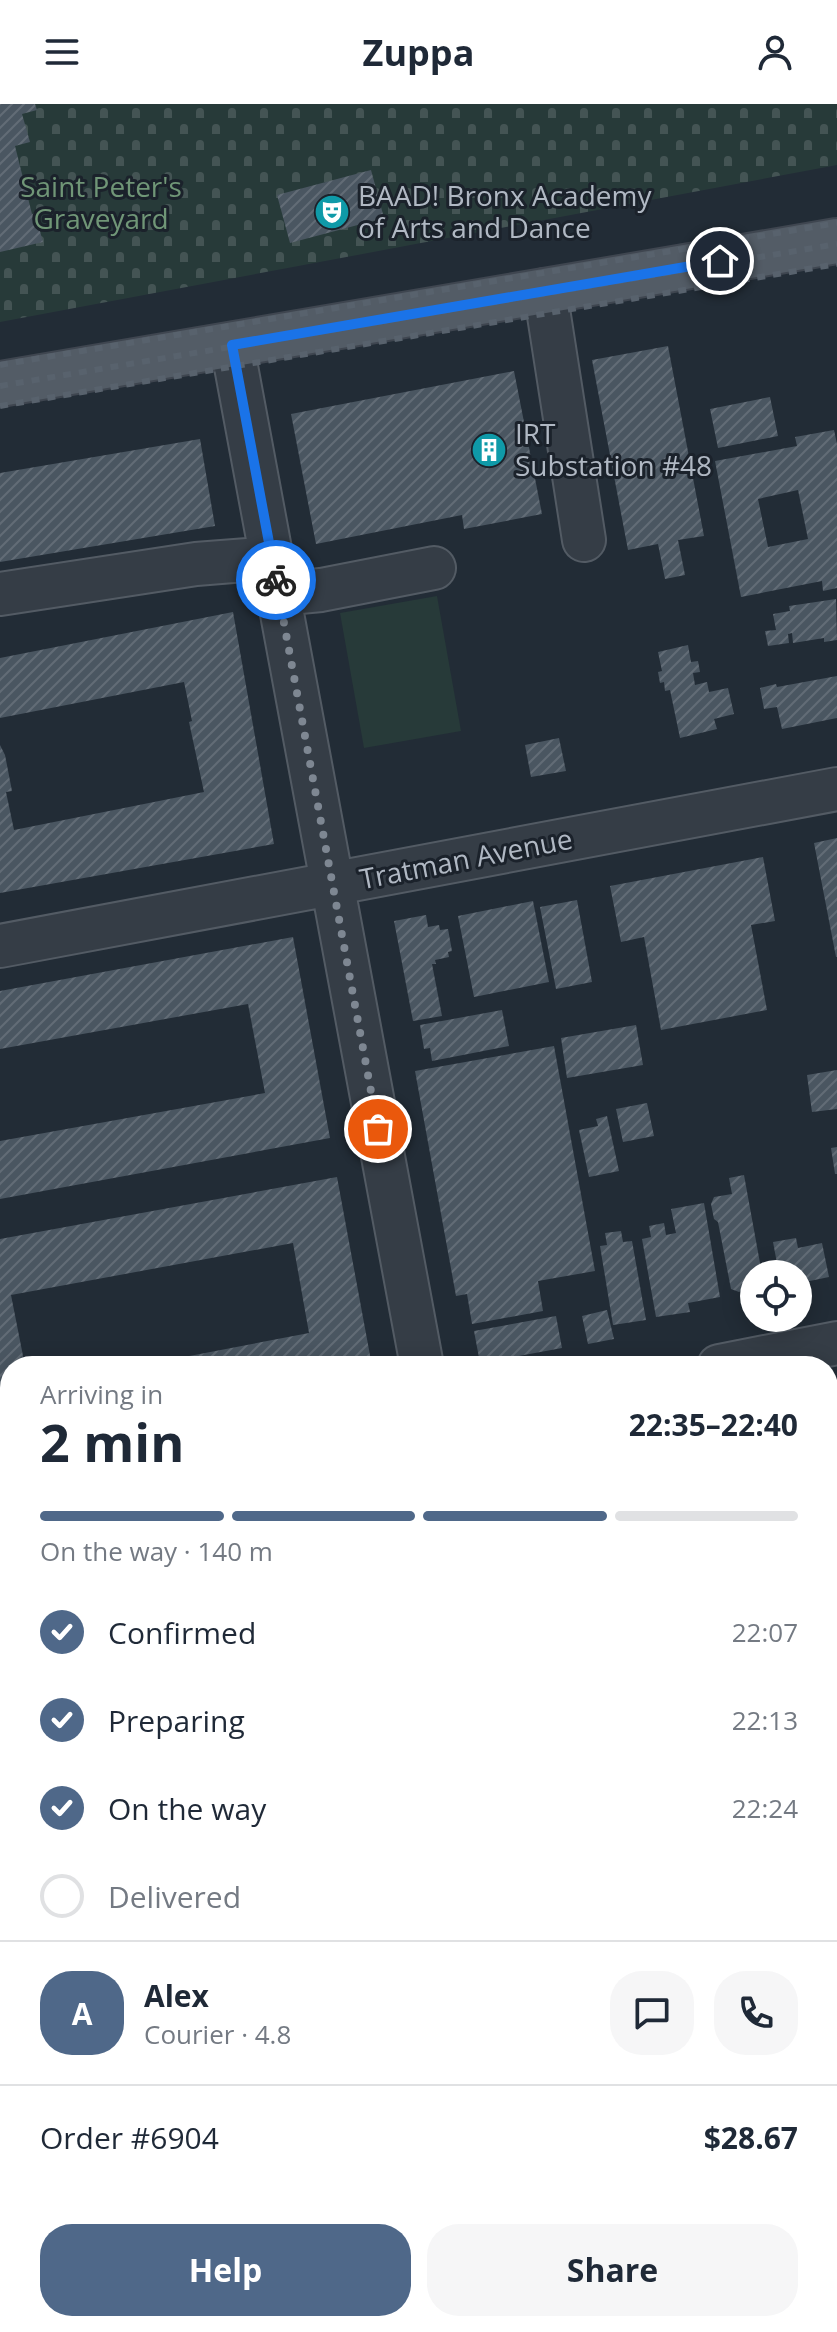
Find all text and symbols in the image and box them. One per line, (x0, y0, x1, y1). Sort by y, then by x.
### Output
text: Zuppa (363, 28, 474, 77)
icon: menu (40, 30, 84, 74)
icon: person (753, 30, 797, 74)
park label: Saint Peter's Graveyard (20, 167, 182, 237)
place label: BAAD! Bronx Academy of Arts and Dance (358, 176, 652, 246)
theatre icon: BAAD! Bronx Academy of Arts and Dance (313, 193, 351, 231)
pin (686, 227, 754, 295)
icon: home (698, 239, 742, 283)
place label: IRT Substation #48 (515, 414, 712, 484)
building icon: IRT Substation #48 (470, 431, 508, 469)
courier (236, 540, 316, 620)
icon: bike (254, 558, 298, 602)
street label: Tratman Avenue (356, 819, 575, 897)
pin (344, 1095, 412, 1163)
icon: bag (356, 1107, 400, 1151)
map controls (740, 1260, 812, 1332)
button: locate (740, 1260, 812, 1332)
text: Arriving in (40, 1376, 163, 1412)
text: 22:35–22:40 (629, 1404, 798, 1445)
text: 2 min (40, 1406, 184, 1477)
text: On the way · 140 m (40, 1533, 273, 1569)
icon: check (40, 1610, 84, 1654)
text: Confirmed (108, 1612, 256, 1653)
text: 22:07 (732, 1614, 798, 1650)
icon: check (40, 1698, 84, 1742)
text: Preparing (108, 1700, 245, 1741)
text: 22:13 (732, 1702, 798, 1738)
icon: check (40, 1786, 84, 1830)
text: On the way (108, 1788, 266, 1829)
text: 22:24 (732, 1790, 798, 1826)
text: Delivered (108, 1876, 241, 1917)
button: chat (610, 1971, 694, 2055)
button: phone (714, 1971, 798, 2055)
text: Alex (144, 1975, 209, 2016)
text: A (72, 1993, 92, 2034)
text: Courier · 4.8 (144, 2016, 291, 2052)
text: Order #6904 (40, 2117, 219, 2158)
text: $28.67 (704, 2117, 798, 2158)
button: Help (40, 2224, 411, 2316)
button: Share (427, 2224, 798, 2316)

